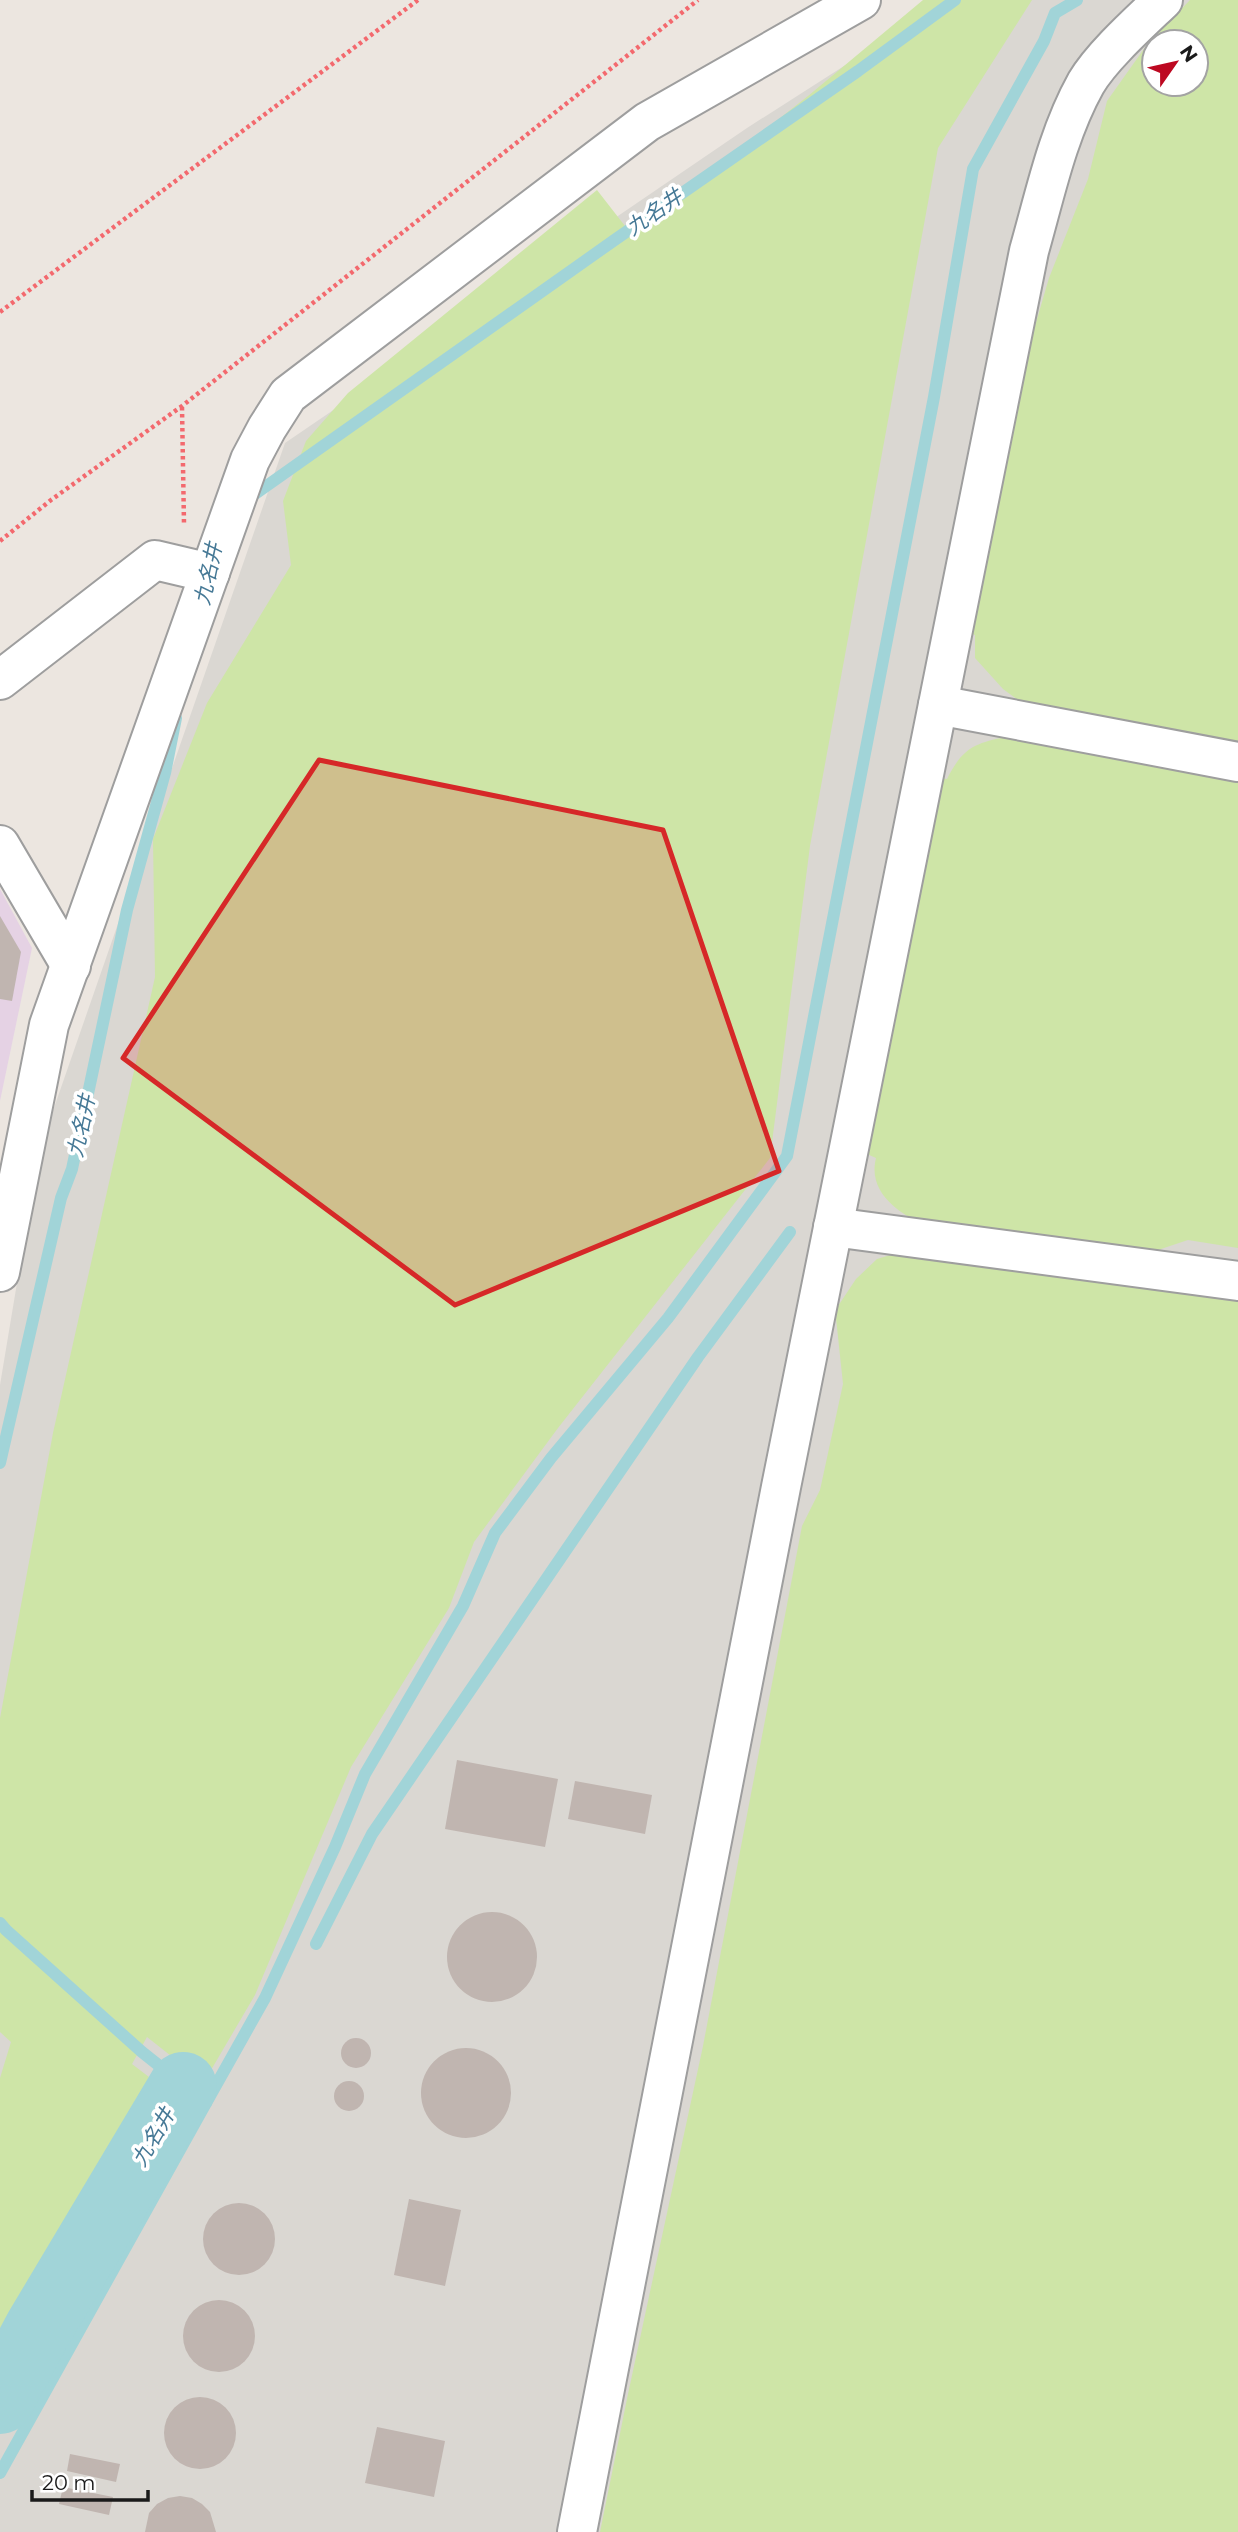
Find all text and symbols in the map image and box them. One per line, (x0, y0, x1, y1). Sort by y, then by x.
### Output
north arrow (1140, 28, 1210, 98)
text: N (1175, 41, 1203, 67)
water label: 九名井 (621, 183, 689, 240)
water label: 九名井 (189, 539, 227, 607)
water label: 九名井 (62, 1091, 100, 1159)
water label: 九名井 (126, 2102, 181, 2171)
scale bar (32, 2458, 147, 2502)
text: 20 m (42, 2470, 96, 2495)

